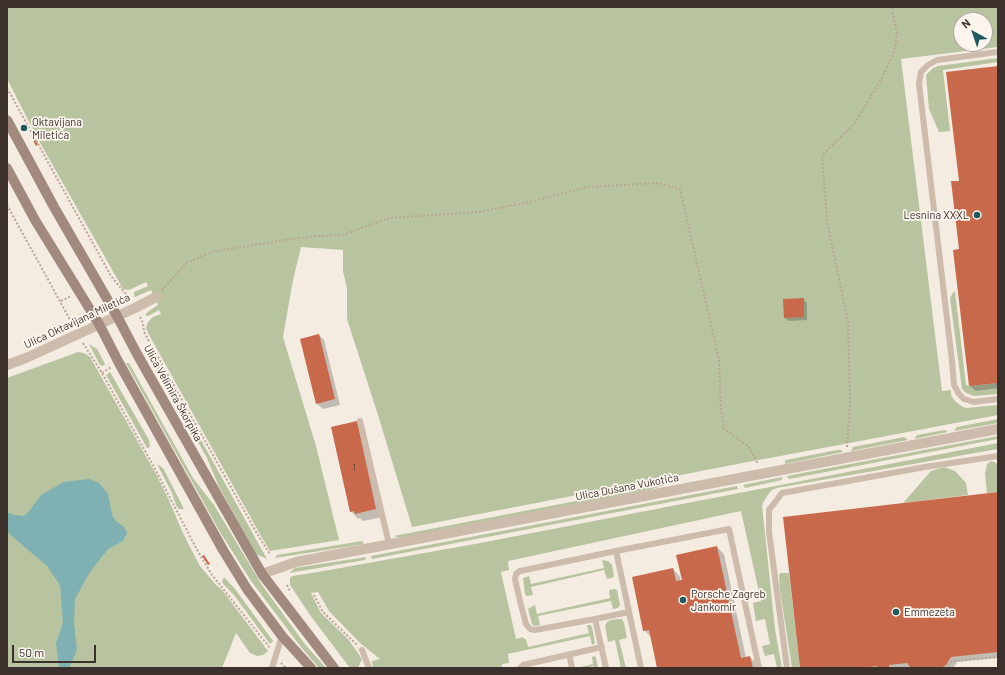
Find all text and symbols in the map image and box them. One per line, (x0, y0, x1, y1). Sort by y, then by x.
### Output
north arrow (953, 12, 993, 52)
text: N (959, 16, 973, 31)
place label: Oktavijana Miletića (32, 115, 82, 141)
marker: Oktavijana Miletića (19, 123, 29, 133)
place label: Lesnina XXXL (904, 208, 969, 222)
marker: Lesnina XXXL (972, 210, 982, 220)
street label: Ulica Oktavijana Miletića (22, 291, 132, 351)
street label: Ulica Velimira Škorpika (141, 342, 205, 444)
house number: 1 (352, 463, 356, 473)
street label: Ulica Dušana Vukotića (574, 471, 680, 503)
place label: Porsche Zagreb Jankomir (691, 587, 766, 613)
marker: Porsche Zagreb Jankomir (678, 595, 688, 605)
place label: Emmezeta (904, 605, 955, 619)
marker: Emmezeta (891, 607, 901, 617)
scale bar (14, 637, 98, 663)
text: 50 m (19, 645, 44, 659)

